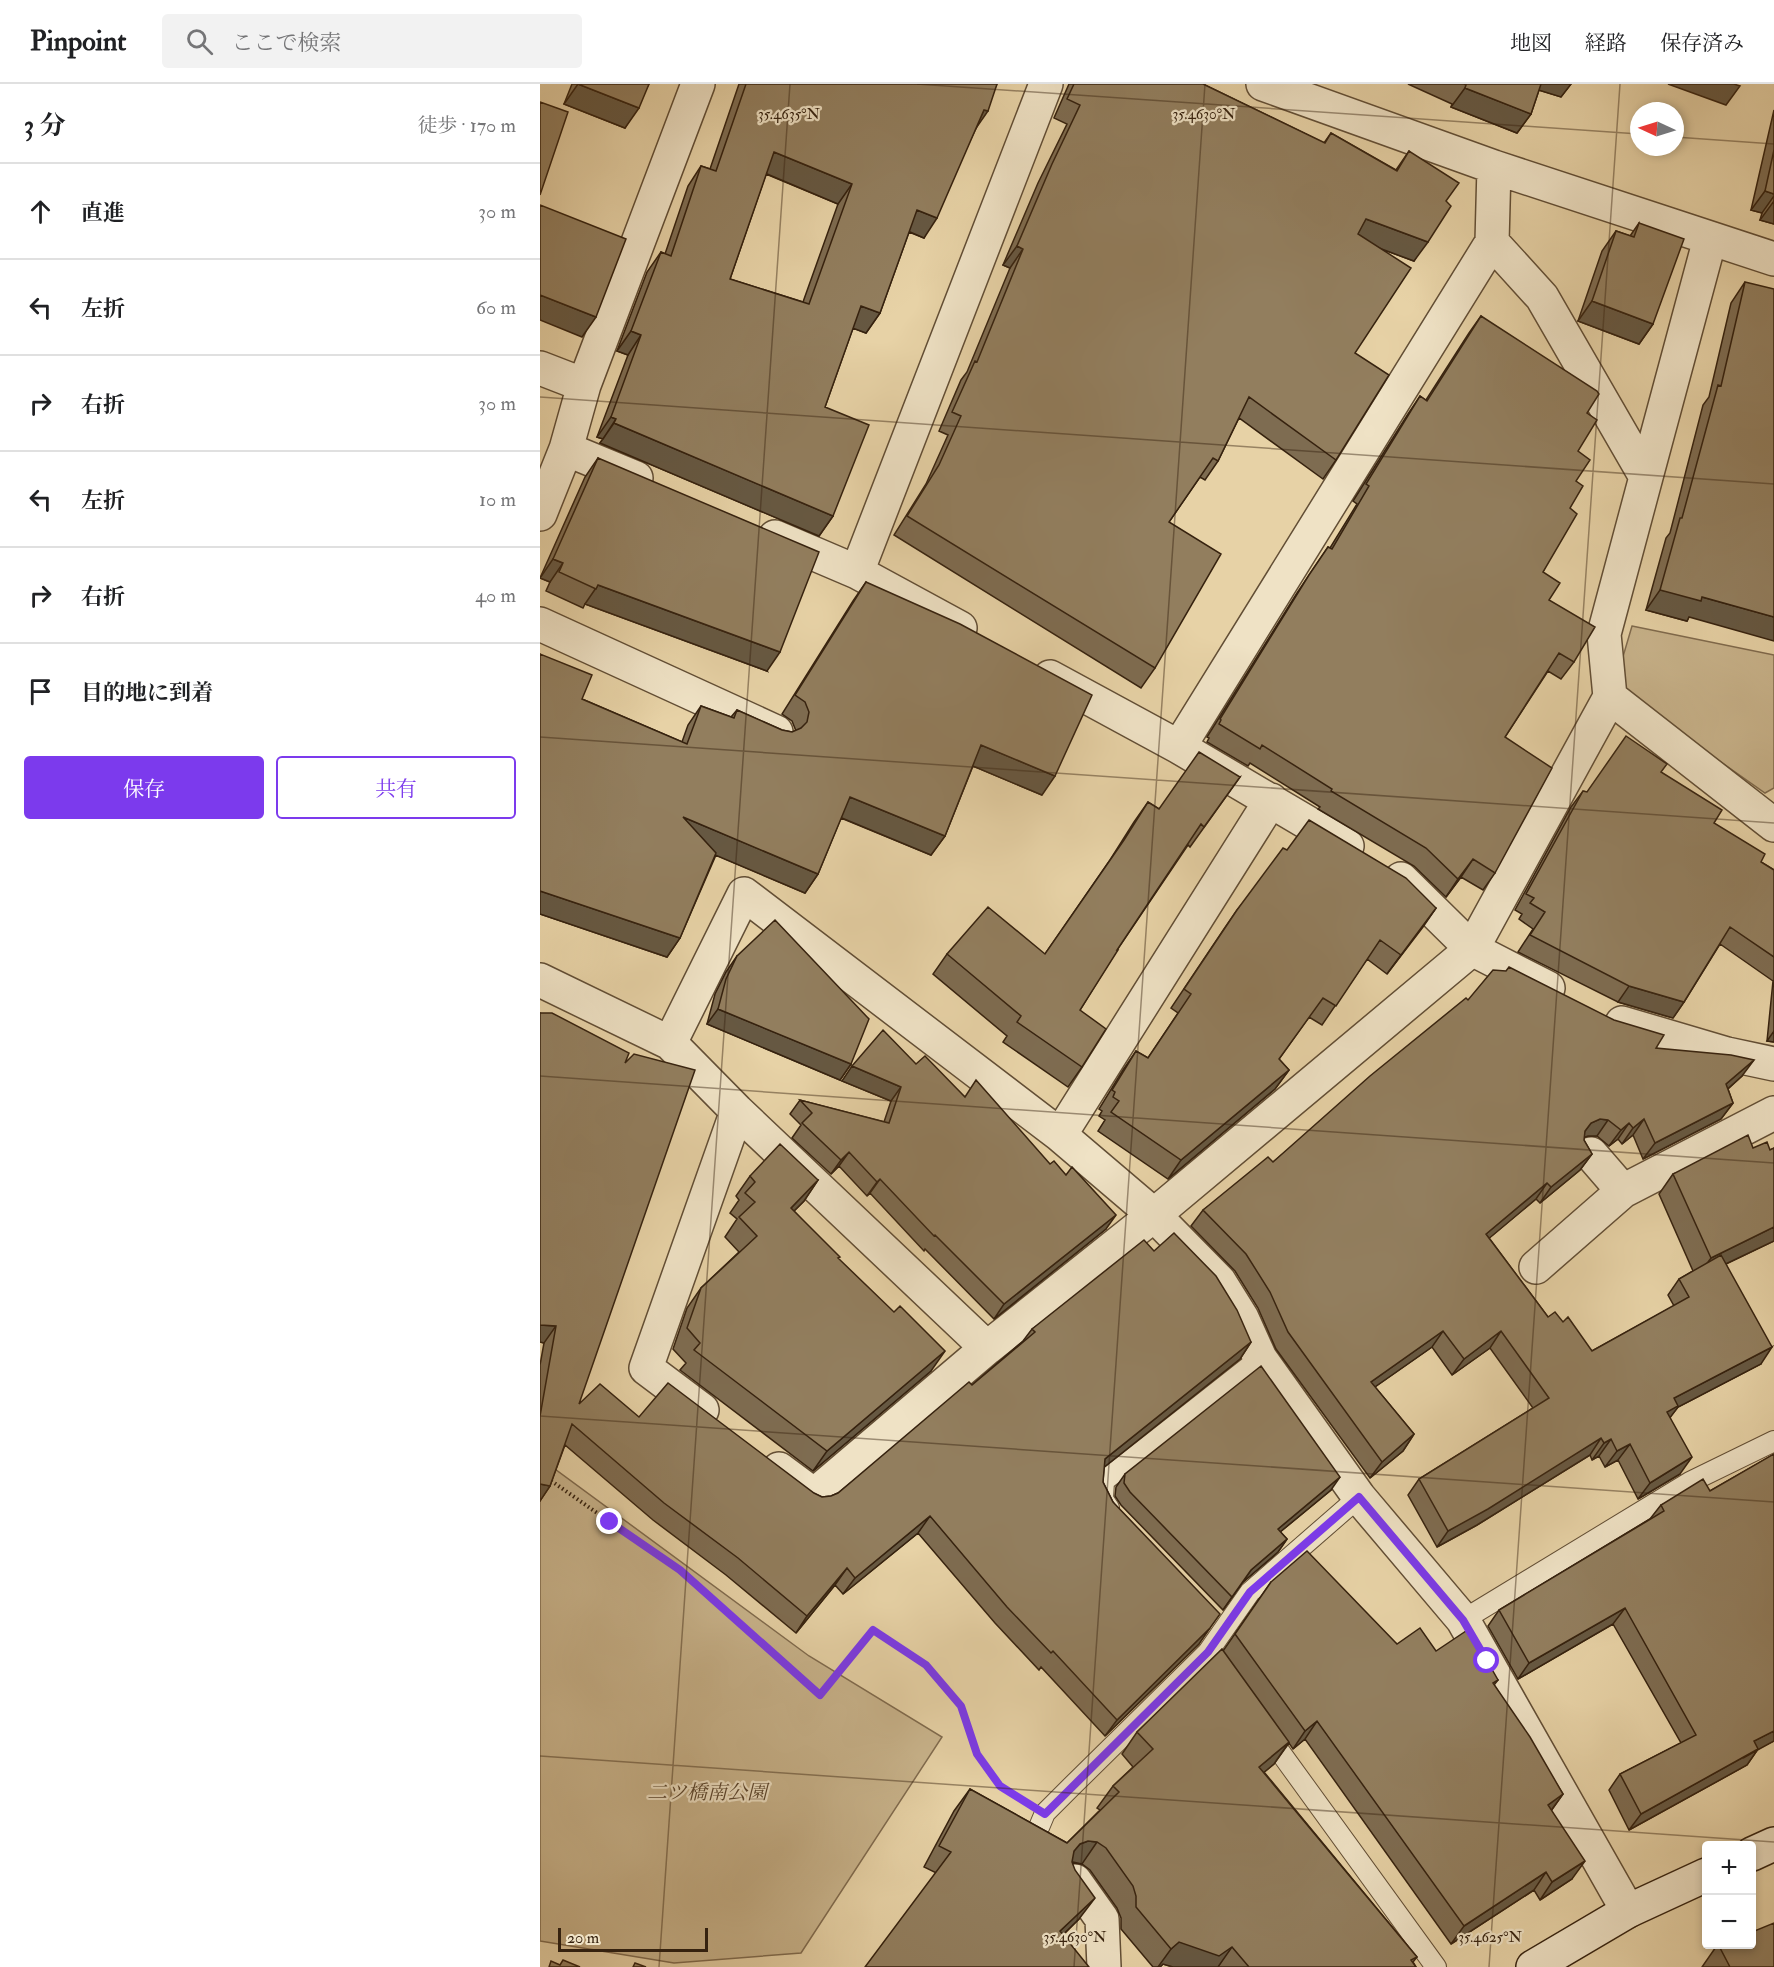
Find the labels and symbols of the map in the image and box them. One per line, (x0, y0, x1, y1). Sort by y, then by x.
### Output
north arrow (1630, 102, 1684, 156)
text: 35.4635°N (758, 105, 821, 124)
text: 35.4630°N (1172, 105, 1236, 124)
route end (596, 1508, 622, 1534)
route start (1473, 1647, 1499, 1673)
park label: 二ツ橋南公園 (647, 1780, 770, 1805)
scale bar (558, 1925, 708, 1952)
text: 35.4630°N (1043, 1928, 1107, 1947)
text: 35.4625°N (1458, 1928, 1522, 1947)

